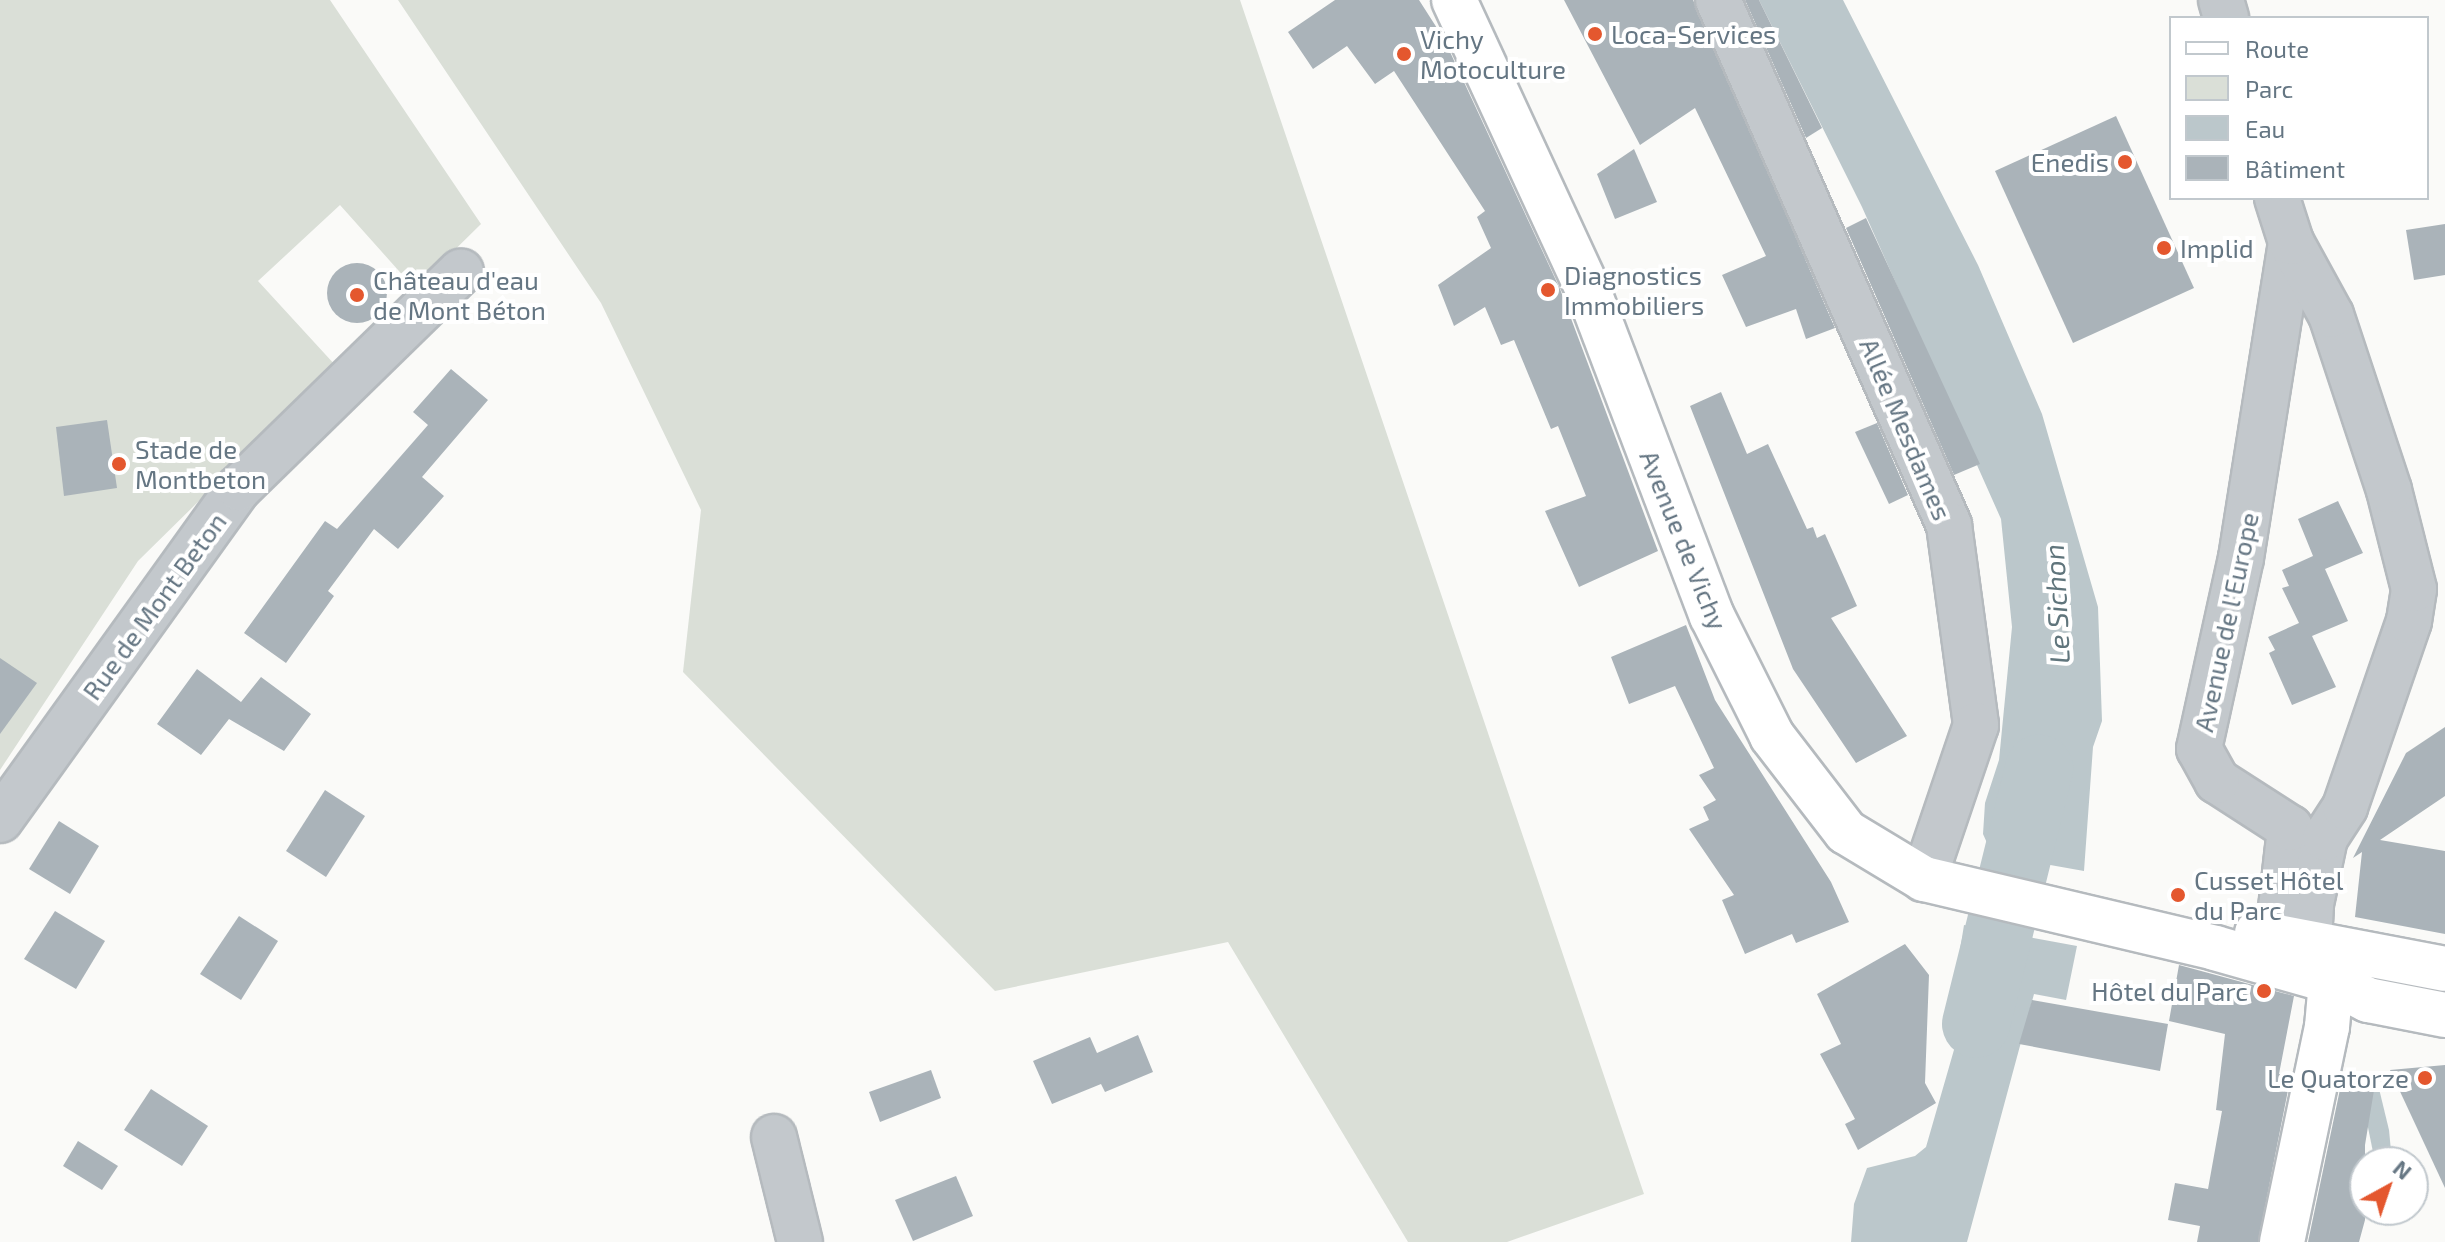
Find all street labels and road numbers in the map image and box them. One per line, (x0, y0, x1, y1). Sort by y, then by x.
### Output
street label: Allée Mesdames (1854, 333, 1958, 525)
street label: Avenue de Vichy (1634, 445, 1734, 635)
street label: Rue de Mont Beton (76, 506, 232, 706)
street label: Avenue de l'Europe (2188, 509, 2264, 735)

